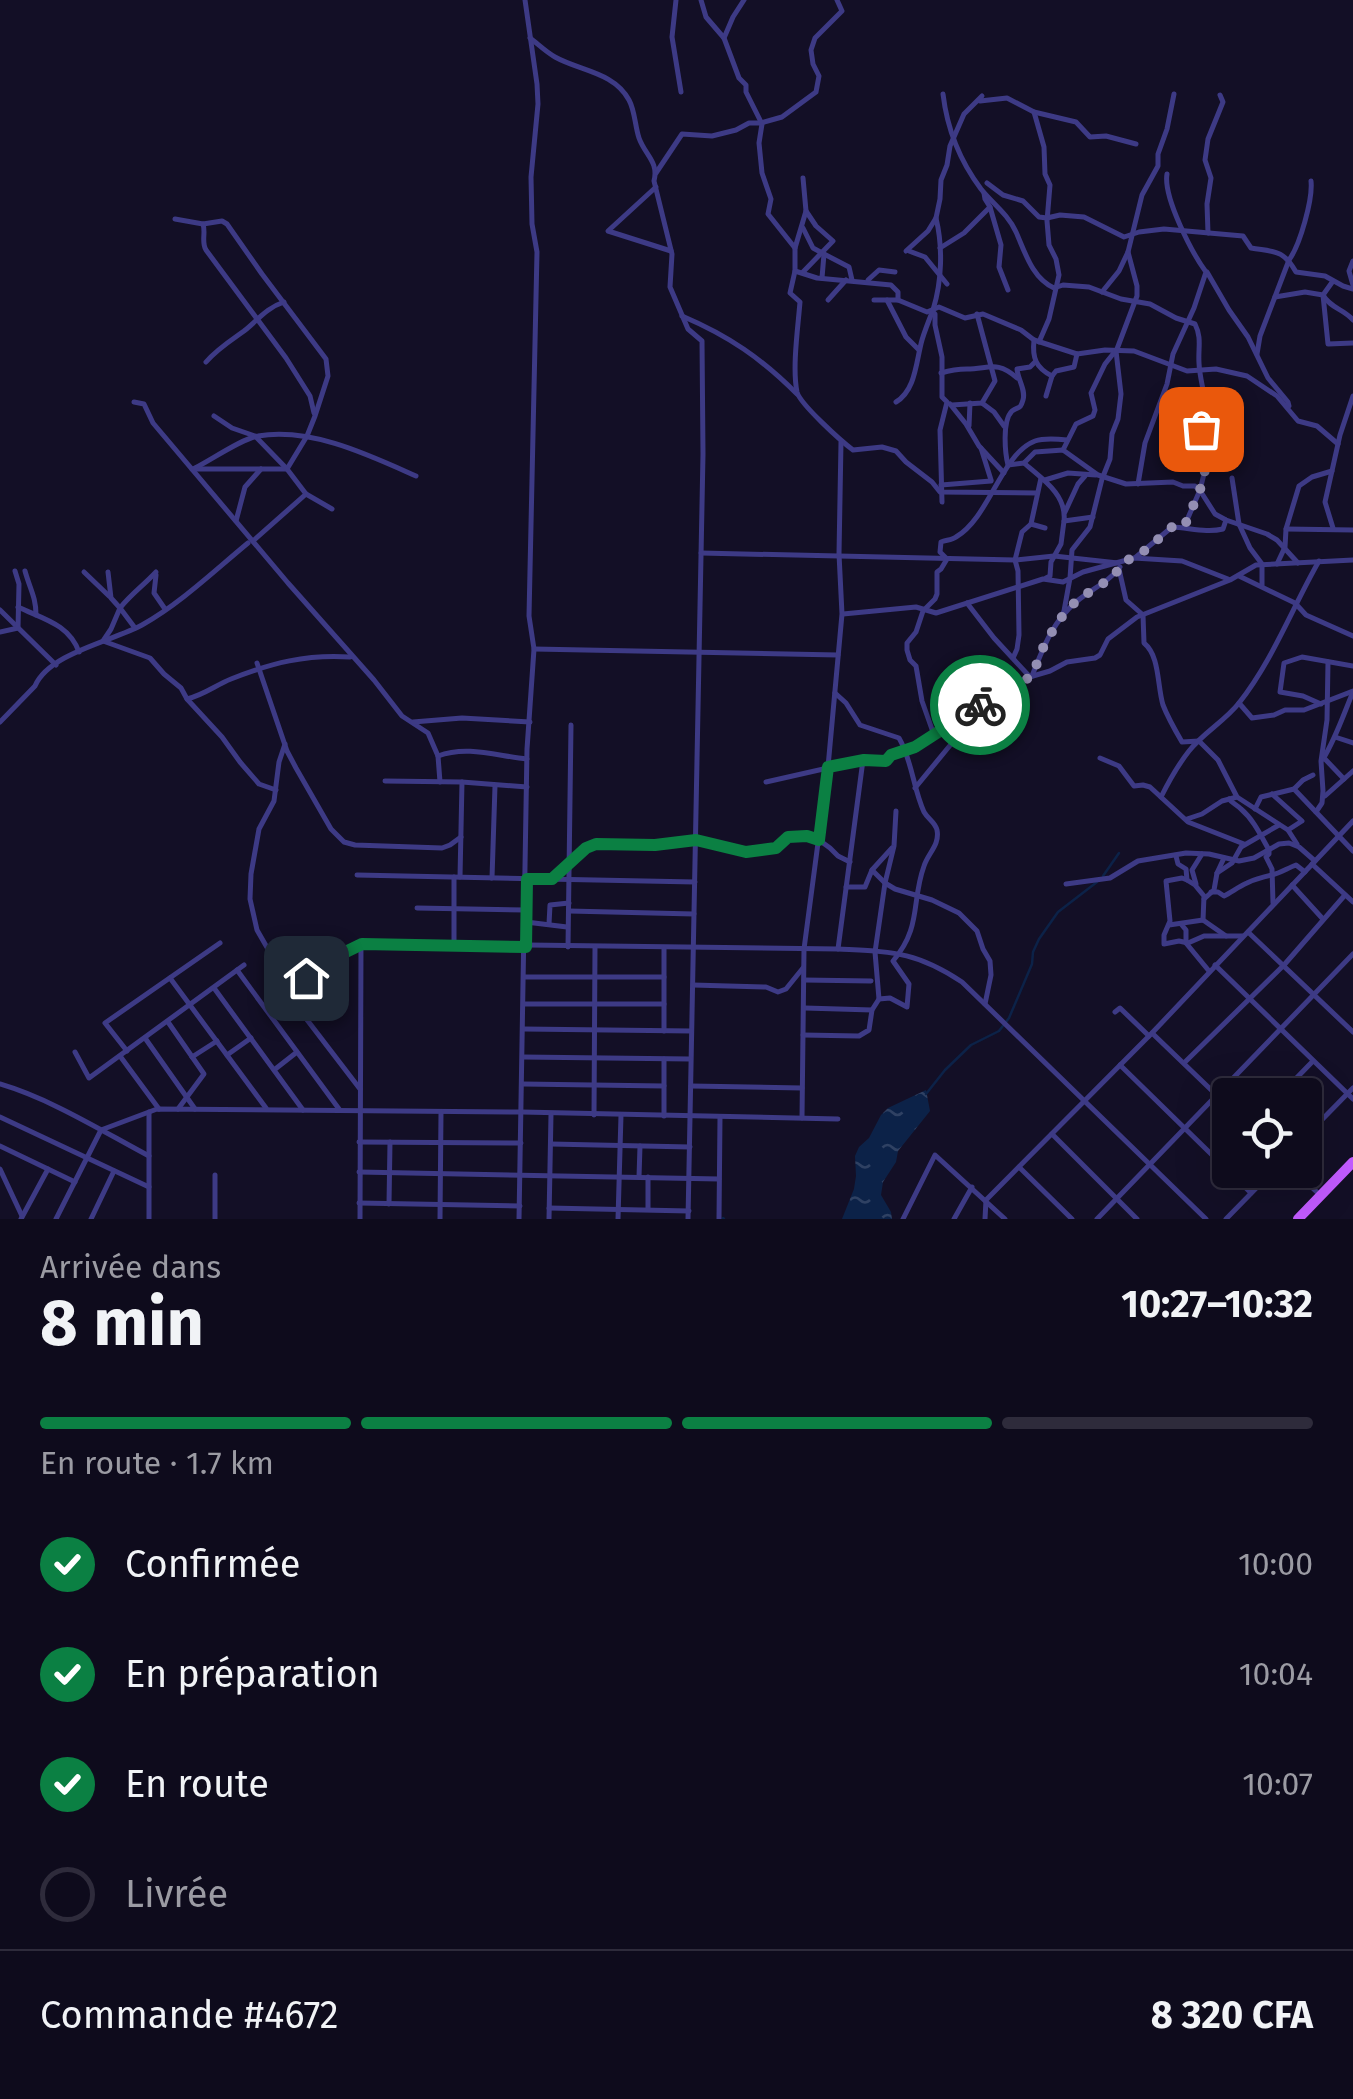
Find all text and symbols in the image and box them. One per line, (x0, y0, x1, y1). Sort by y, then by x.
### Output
pin (1159, 387, 1244, 472)
icon: bag (1174, 402, 1229, 457)
courier (930, 655, 1030, 755)
icon: bike (953, 678, 1008, 733)
pin (264, 936, 349, 1021)
icon: home (279, 951, 334, 1006)
map controls (1212, 1078, 1322, 1188)
button: locate (1212, 1078, 1322, 1188)
text: Arrivée dans (40, 1248, 221, 1286)
text: 10:27–10:32 (1121, 1281, 1313, 1327)
text: 8 min (40, 1284, 204, 1362)
text: En route · 1.7 km (40, 1444, 274, 1482)
icon: check (40, 1537, 95, 1592)
text: Confirmée (125, 1541, 301, 1587)
text: 10:00 (1238, 1545, 1313, 1583)
icon: check (40, 1647, 95, 1702)
text: En préparation (125, 1651, 380, 1697)
text: 10:04 (1239, 1655, 1313, 1693)
icon: check (40, 1757, 95, 1812)
text: En route (125, 1761, 269, 1807)
text: 10:07 (1242, 1765, 1313, 1803)
text: Livrée (125, 1871, 228, 1917)
text: Commande #4672 (40, 1992, 339, 2038)
text: 8 320 CFA (1151, 1992, 1313, 2038)

